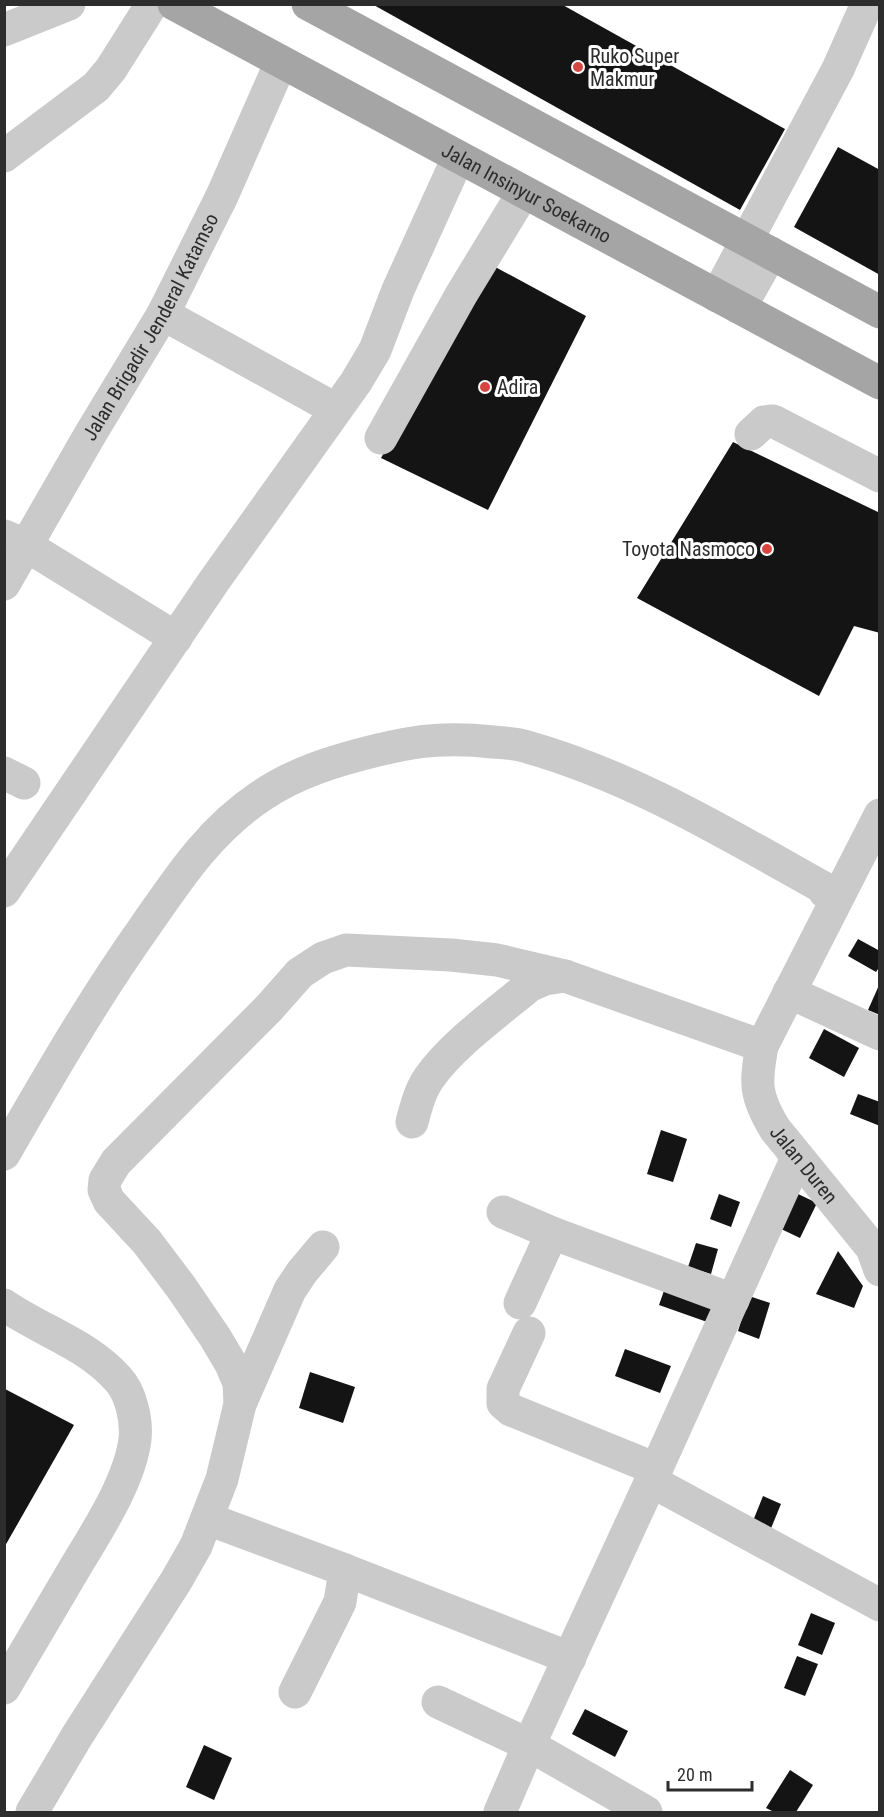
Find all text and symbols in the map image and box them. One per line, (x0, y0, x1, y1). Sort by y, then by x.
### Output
place label: Ruko Super Makmur (590, 44, 679, 91)
marker: Ruko Super Makmur (571, 60, 585, 74)
street label: Jalan Insinyur Soekarno (438, 138, 615, 248)
street label: Jalan Brigadir Jenderal Katamso (77, 209, 223, 445)
place label: Adira (497, 375, 538, 399)
marker: Adira (478, 380, 492, 394)
place label: Toyota Nasmoco (622, 537, 755, 561)
marker: Toyota Nasmoco (760, 542, 774, 556)
street label: Jalan Duren (765, 1120, 843, 1208)
scale bar (668, 1754, 752, 1792)
text: 20 m (677, 1764, 712, 1785)

